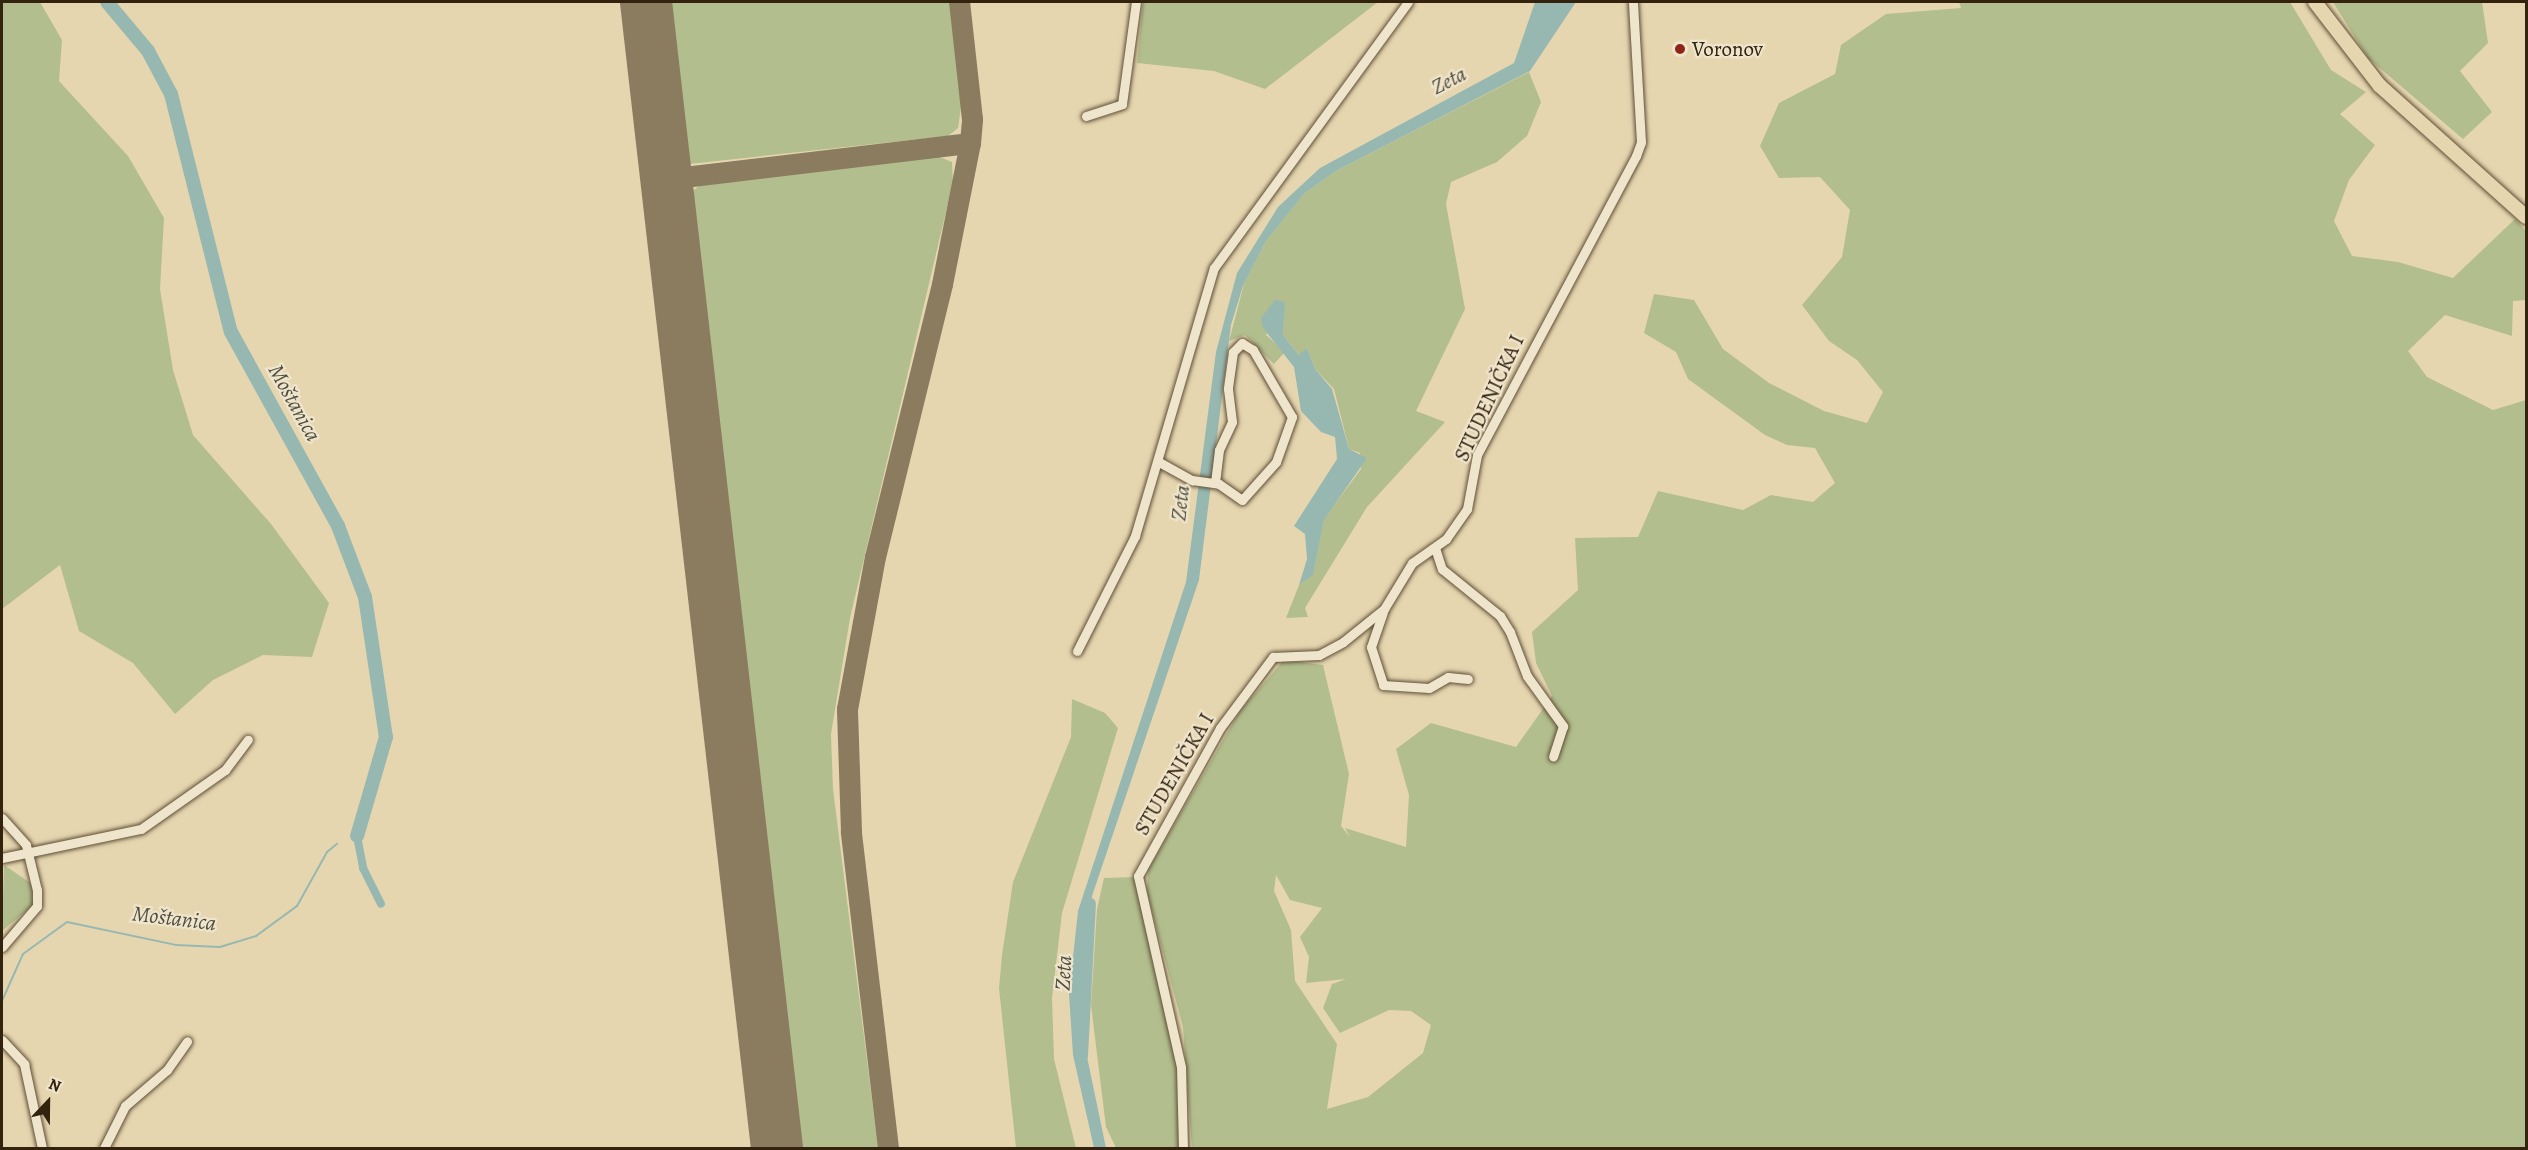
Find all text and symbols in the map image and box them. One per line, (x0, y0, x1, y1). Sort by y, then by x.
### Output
place label: Voronov (1692, 36, 1763, 62)
marker: Voronov (1673, 42, 1687, 56)
water label: Zeta (1427, 61, 1471, 101)
street label: STUDENIČKA I (1449, 331, 1529, 465)
water label: Moštanica (262, 360, 326, 446)
water label: Zeta (1166, 484, 1196, 522)
street label: STUDENIČKA I (1129, 708, 1219, 840)
water label: Moštanica (131, 901, 217, 937)
water label: Zeta (1050, 955, 1078, 991)
north arrow (18, 1072, 78, 1132)
text: N (45, 1073, 64, 1098)

